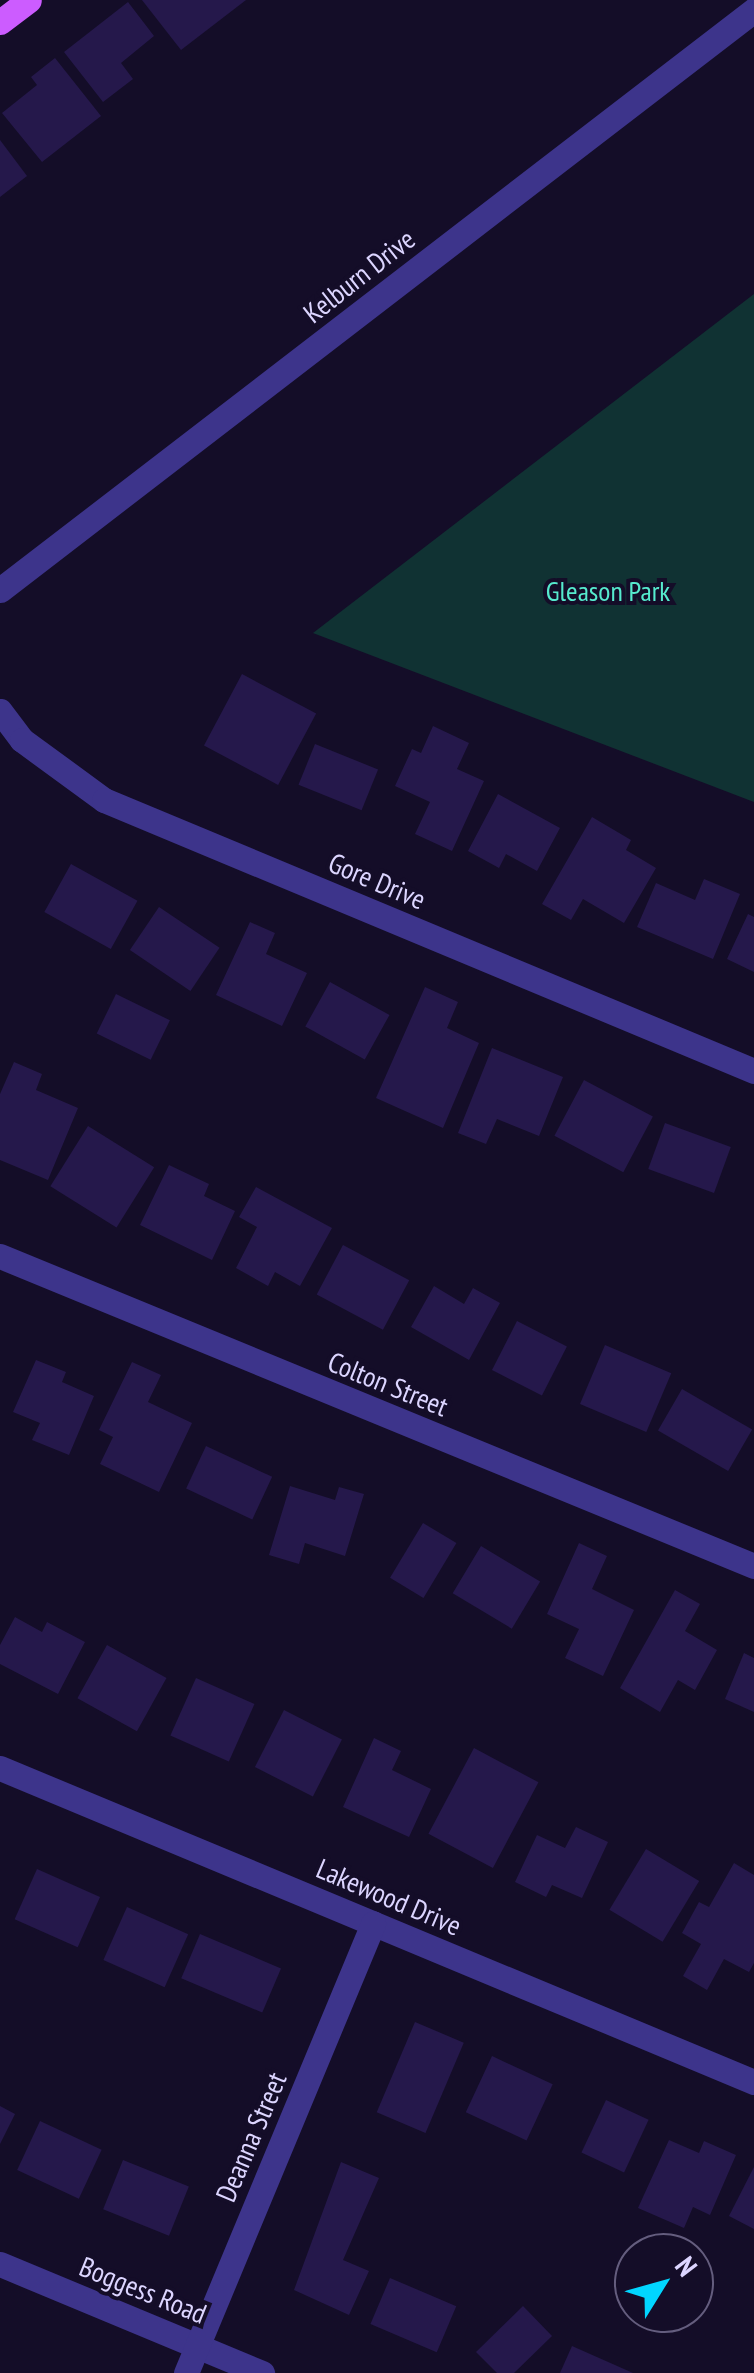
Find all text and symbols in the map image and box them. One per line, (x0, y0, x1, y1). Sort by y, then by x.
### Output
street label: Kelburn Drive (297, 222, 421, 330)
park label: Gleason Park (546, 574, 670, 608)
street label: Gore Drive (324, 846, 430, 916)
street label: Colton Street (323, 1345, 453, 1423)
street label: Lakewood Drive (312, 1851, 466, 1943)
street label: Deanna Street (209, 2067, 293, 2207)
north arrow (614, 2233, 714, 2333)
street label: Boggess Road (75, 2249, 211, 2331)
text: N (667, 2249, 706, 2283)

